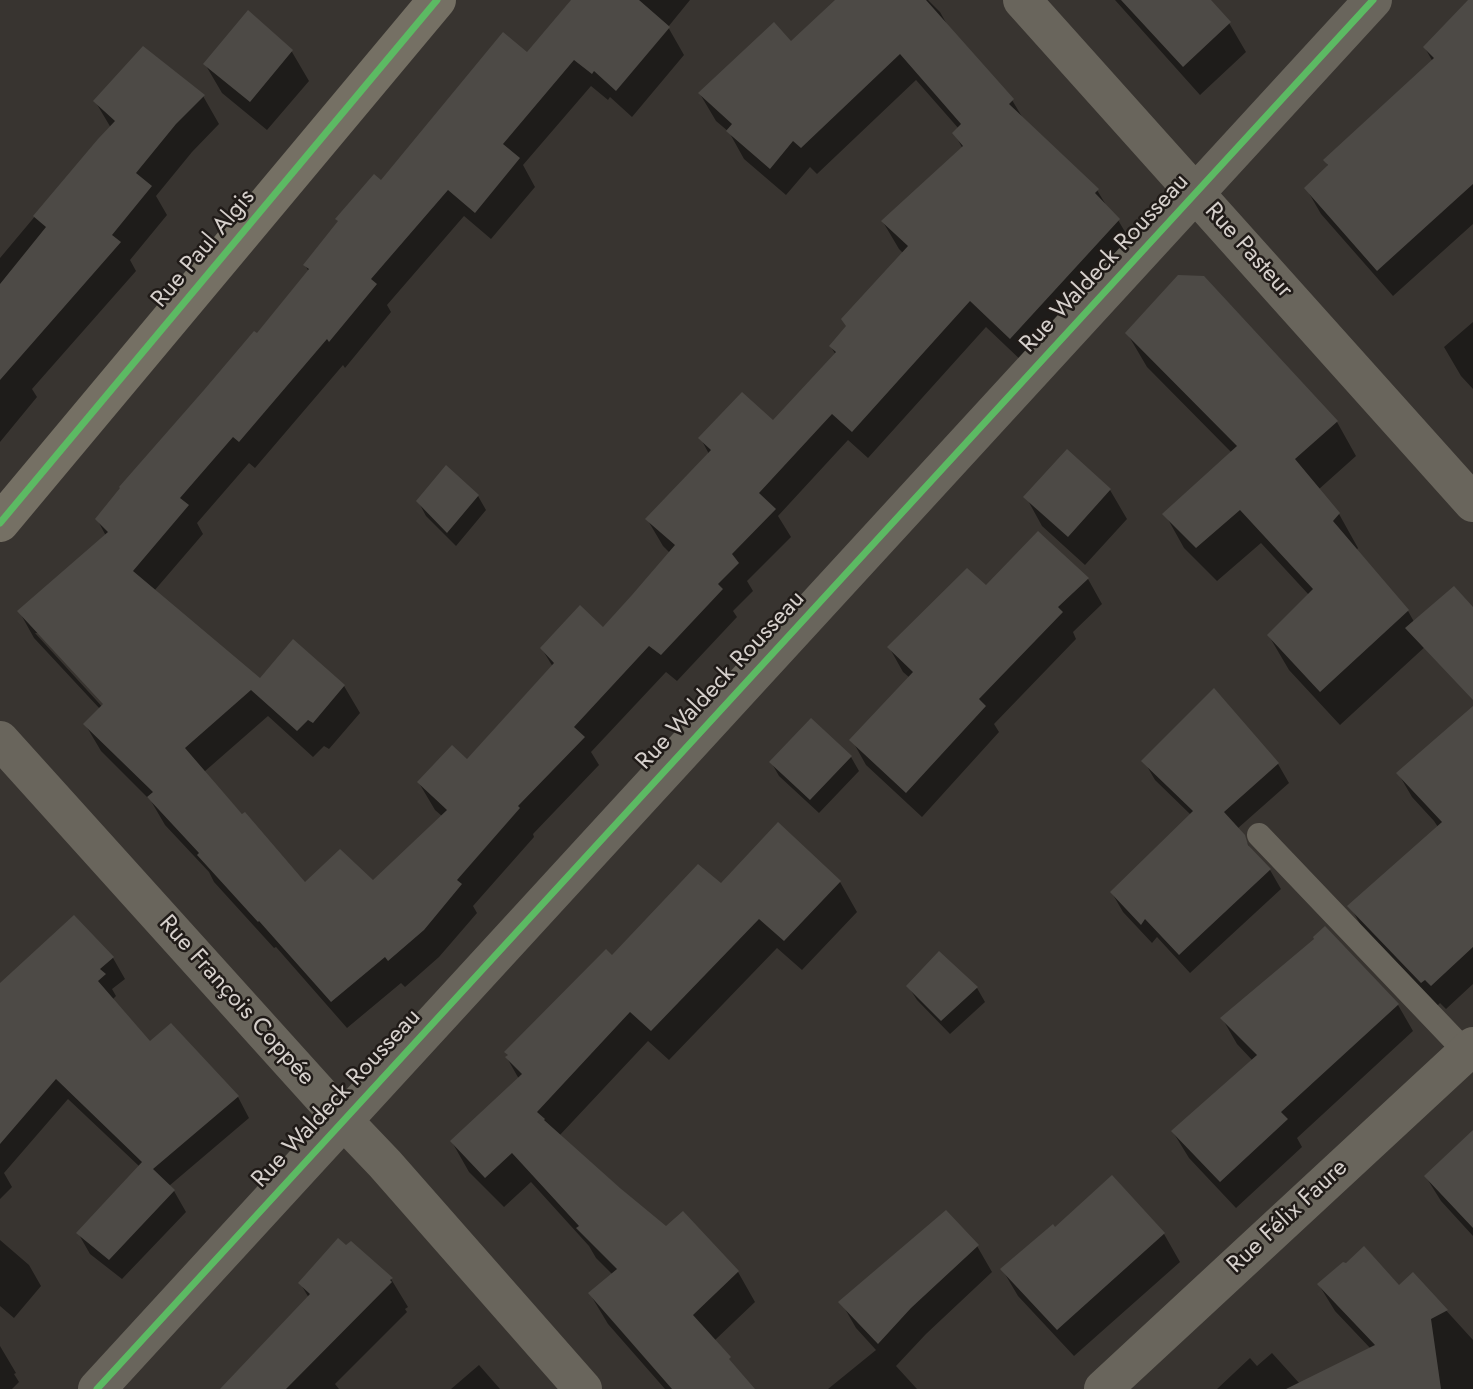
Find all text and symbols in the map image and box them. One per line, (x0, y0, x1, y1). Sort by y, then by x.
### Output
street label: Rue Waldeck Rousseau (1015, 169, 1195, 359)
street label: Rue Paul Algis (146, 184, 262, 314)
street label: Rue Pasteur (1198, 197, 1298, 305)
street label: Rue Waldeck Rousseau (631, 586, 811, 776)
street label: Rue François Coppée (152, 910, 320, 1092)
street label: Rue Waldeck Rousseau (247, 1004, 427, 1194)
street label: Rue Félix Faure (1222, 1154, 1354, 1280)

